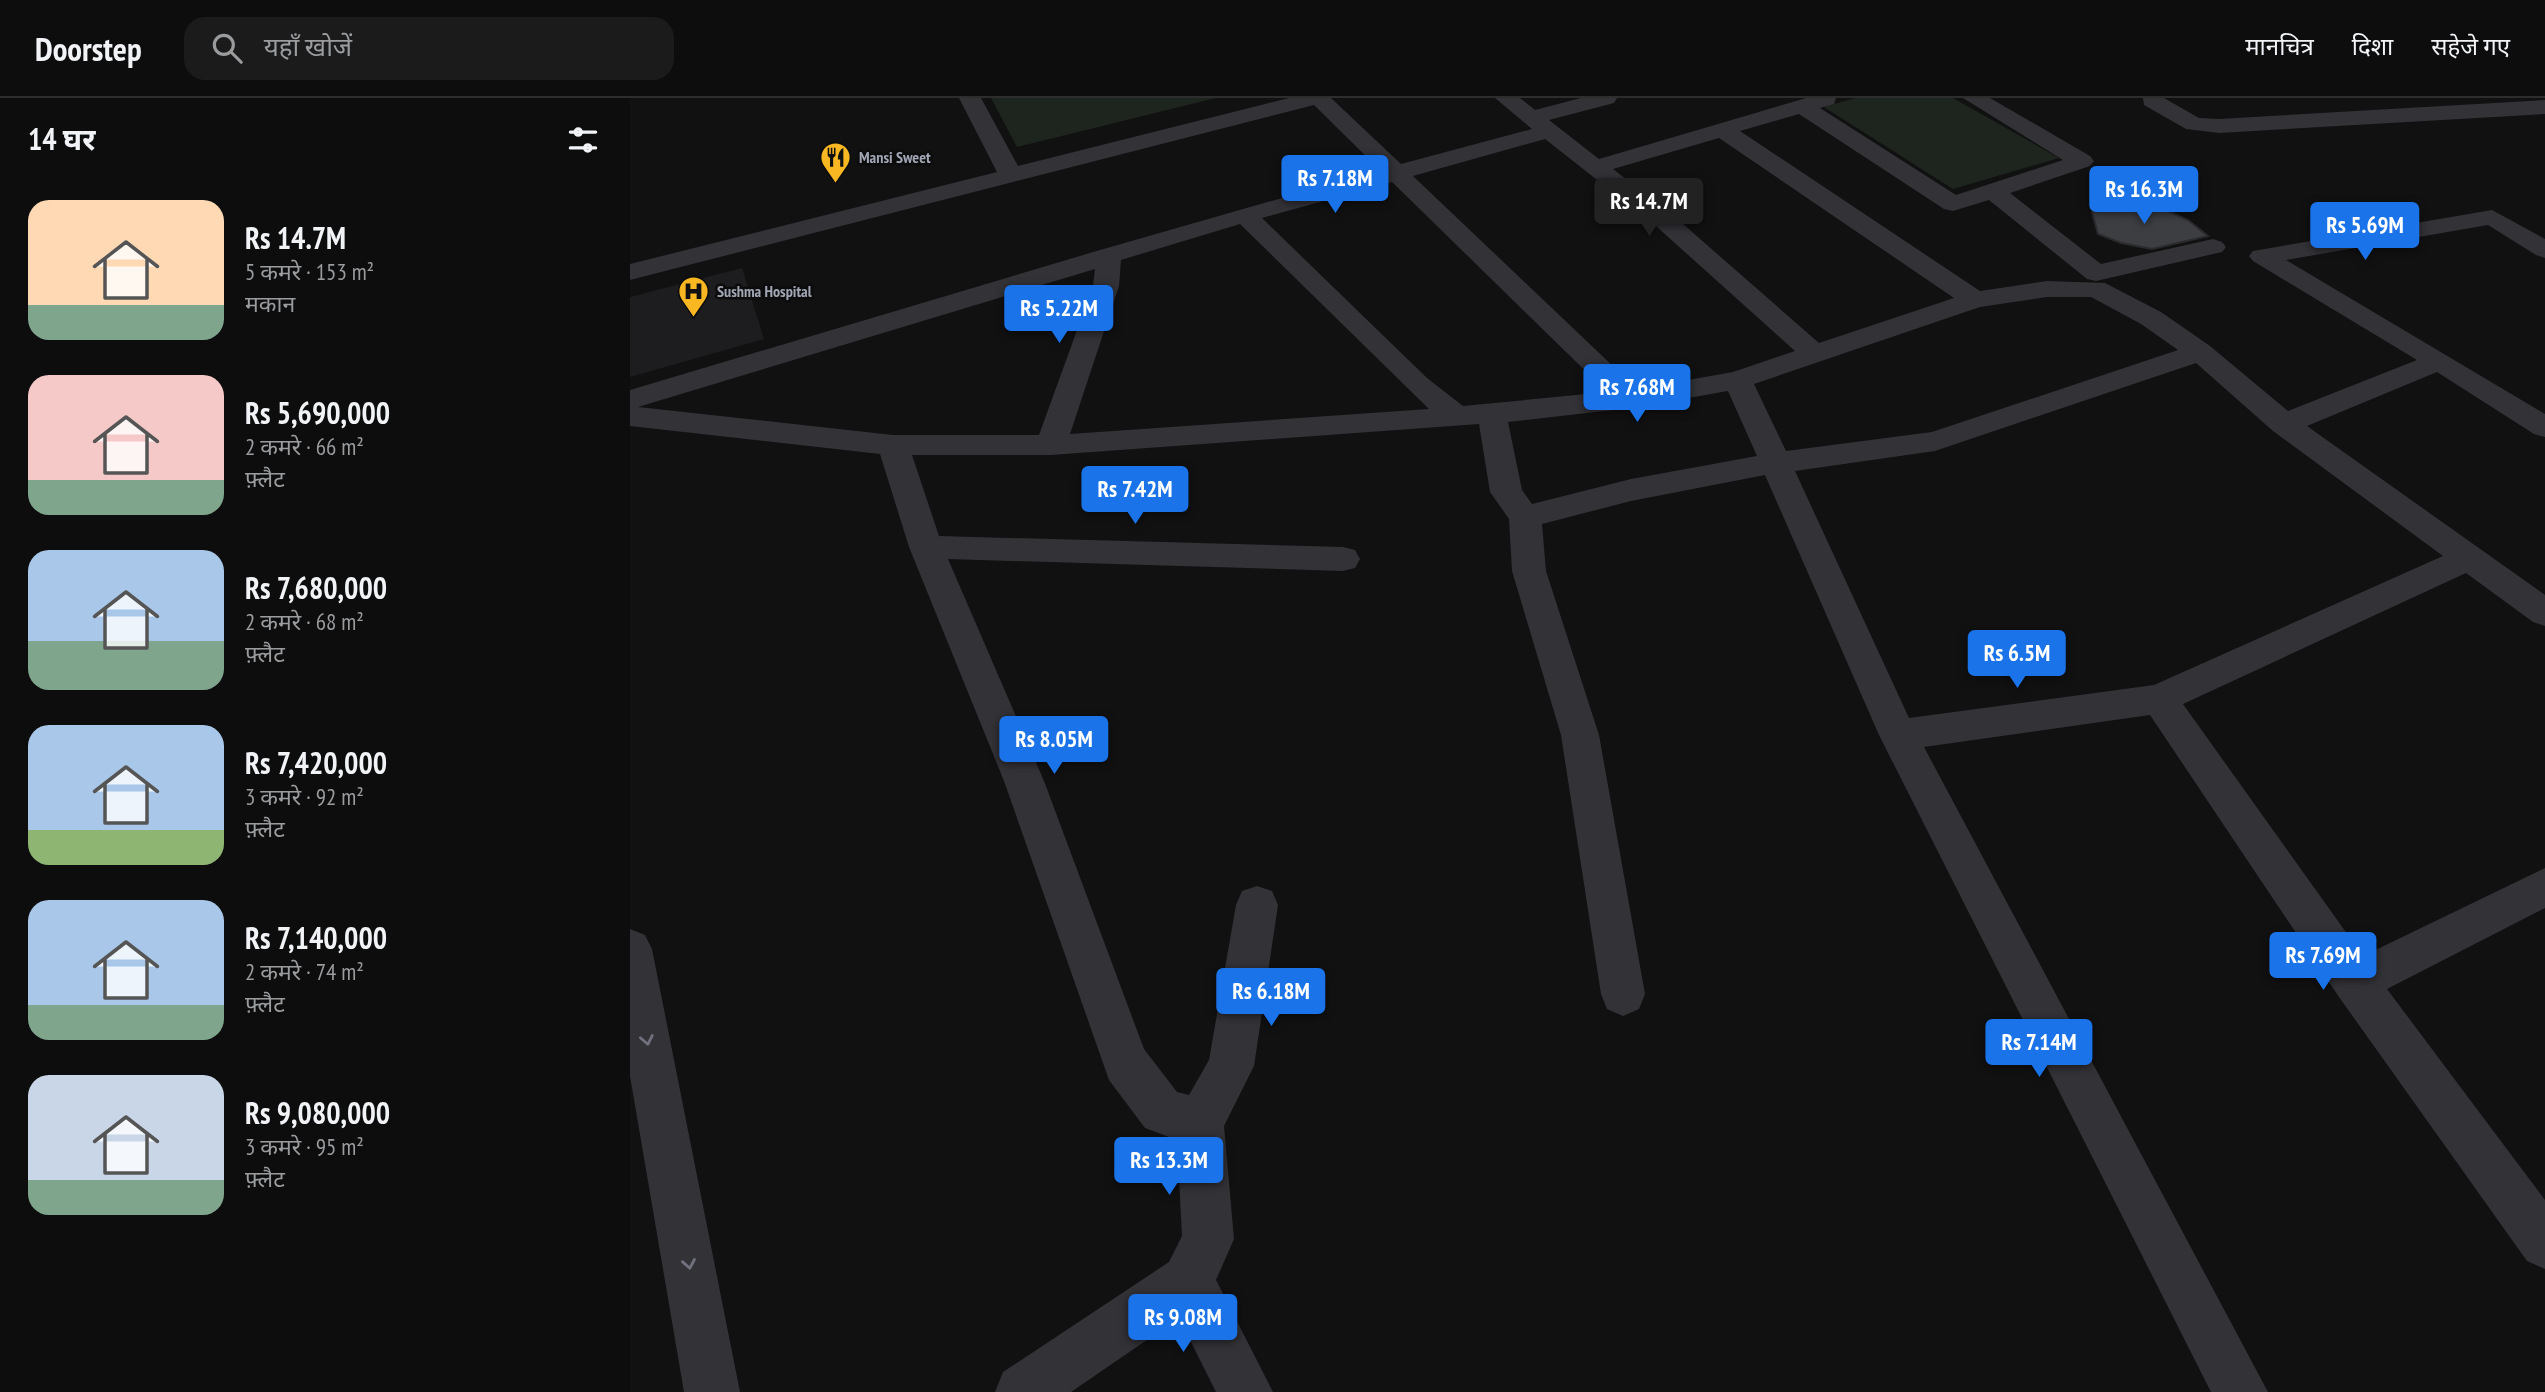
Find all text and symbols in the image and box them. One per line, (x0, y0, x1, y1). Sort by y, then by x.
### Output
search box (184, 17, 674, 80)
text: Doorstep (35, 27, 142, 70)
icon: search (208, 29, 246, 67)
text: यहाँ खोजें (264, 30, 352, 63)
text: मानचित्र (2245, 31, 2314, 62)
text: दिशा (2352, 31, 2393, 62)
text: सहेजे गए (2431, 31, 2510, 62)
text: 14 घर (28, 119, 96, 158)
icon: filters (564, 121, 602, 159)
restaurant icon: Mansi Sweet (819, 140, 853, 184)
place label: Mansi Sweet (859, 147, 931, 167)
pin: Rs 7.18M (1263, 156, 1407, 215)
text: Rs 7.18M (1297, 163, 1373, 192)
pin: Rs 16.3M (2072, 166, 2216, 226)
text: Rs 16.3M (2105, 174, 2183, 203)
pin: Rs 14.7M (1577, 178, 1721, 238)
text: Rs 14.7M (1610, 186, 1688, 215)
pin: Rs 5.69M (2293, 202, 2437, 262)
text: Rs 5.69M (2326, 210, 2404, 239)
text: Rs 14.7M (245, 218, 346, 257)
icon: home (84, 228, 168, 312)
text: 5 कमरे · 153 m² (245, 257, 374, 286)
hospital icon: Sushma Hospital (677, 274, 711, 318)
place label: Sushma Hospital (717, 281, 812, 301)
pin: Rs 5.22M (987, 286, 1131, 345)
text: मकान (245, 289, 295, 318)
text: Rs 5.22M (1020, 293, 1098, 322)
pin: Rs 7.68M (1565, 364, 1709, 424)
text: Rs 7.68M (1599, 372, 1675, 401)
text: Rs 5,690,000 (245, 393, 390, 432)
icon: home (84, 403, 168, 487)
text: 2 कमरे · 66 m² (245, 432, 364, 461)
text: फ़्लैट (245, 464, 285, 493)
pin: Rs 7.42M (1063, 466, 1207, 526)
text: Rs 7.42M (1097, 474, 1173, 503)
text: Rs 7,680,000 (245, 568, 387, 607)
icon: home (84, 578, 168, 662)
text: 2 कमरे · 68 m² (245, 607, 364, 636)
pin: Rs 6.5M (1952, 630, 2082, 690)
text: Rs 6.5M (1984, 638, 2050, 667)
text: फ़्लैट (245, 639, 285, 668)
pin: Rs 8.05M (982, 716, 1126, 776)
text: Rs 8.05M (1015, 724, 1093, 753)
text: Rs 7,420,000 (245, 743, 387, 782)
icon: home (84, 753, 168, 837)
text: 3 कमरे · 92 m² (245, 782, 364, 811)
text: फ़्लैट (245, 814, 285, 843)
text: Rs 7,140,000 (245, 918, 387, 957)
icon: home (84, 928, 168, 1012)
pin: Rs 7.69M (2251, 932, 2395, 992)
text: Rs 7.69M (2285, 940, 2361, 969)
text: 2 कमरे · 74 m² (245, 957, 364, 986)
pin: Rs 6.18M (1199, 968, 1343, 1028)
text: Rs 6.18M (1232, 976, 1310, 1005)
text: फ़्लैट (245, 989, 285, 1018)
pin: Rs 7.14M (1967, 1020, 2111, 1079)
text: Rs 7.14M (2001, 1027, 2077, 1056)
one-way arrow (639, 1034, 654, 1046)
text: Rs 9,080,000 (245, 1093, 390, 1132)
icon: home (84, 1103, 168, 1187)
text: 3 कमरे · 95 m² (245, 1132, 364, 1161)
pin: Rs 13.3M (1097, 1138, 1241, 1197)
text: Rs 13.3M (1130, 1145, 1208, 1174)
text: फ़्लैट (245, 1164, 285, 1193)
one-way arrow (681, 1258, 696, 1269)
pin: Rs 9.08M (1111, 1294, 1255, 1354)
text: Rs 9.08M (1144, 1302, 1222, 1331)

